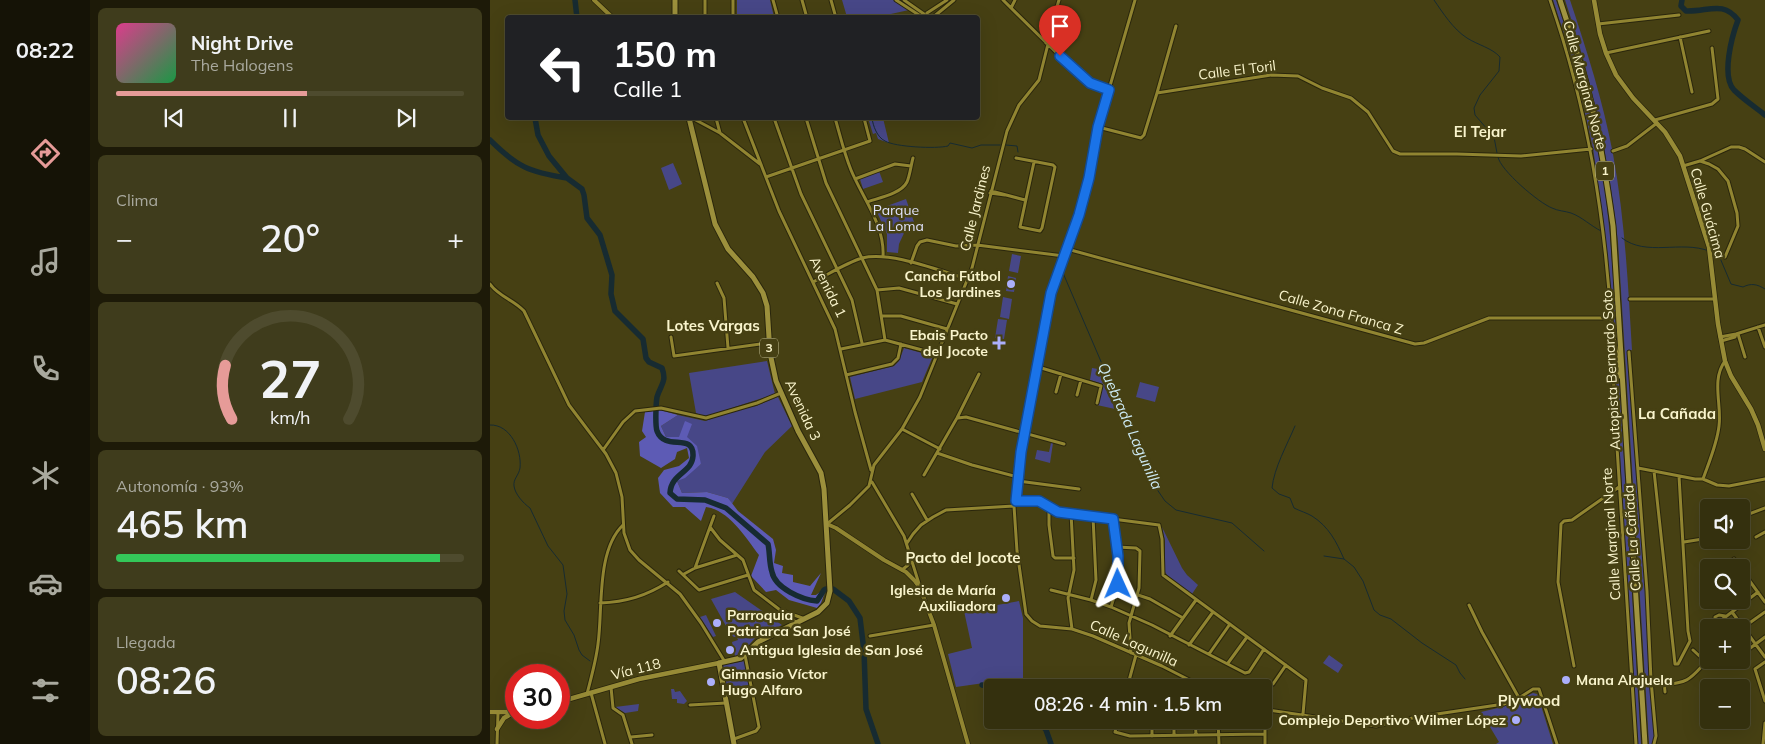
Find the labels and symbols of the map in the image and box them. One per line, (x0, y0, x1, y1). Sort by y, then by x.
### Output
pin (1039, 5, 1081, 56)
street label: Calle Marginal Norte (1559, 19, 1611, 151)
street label: Calle El Toril (1197, 56, 1277, 84)
district label: El Tejar (1454, 122, 1506, 141)
road number: 1 (1596, 162, 1614, 180)
street label: Calle Jardines (956, 163, 994, 253)
street label: Calle Guácima (1686, 166, 1730, 260)
park label: Parque La Loma (868, 201, 924, 235)
street label: Avenida 1 (806, 254, 850, 320)
place label: Cancha Fútbol Los Jardines (904, 267, 1001, 301)
marker: Cancha Fútbol Los Jardines (1005, 278, 1017, 290)
street label: Calle Zona Franca Z (1277, 286, 1405, 338)
street label: Autopista Bernardo Soto (1598, 290, 1624, 450)
district label: Lotes Vargas (666, 316, 760, 335)
place label: Ebais Pacto del Jocote (910, 326, 988, 360)
marker: Ebais Pacto del Jocote (992, 336, 1006, 350)
road number: 3 (760, 338, 778, 358)
water label: Quebrada Lagunilla (1094, 359, 1167, 492)
street label: Avenida 3 (781, 377, 825, 443)
district label: La Cañada (1638, 404, 1716, 423)
street label: Calle Marginal Norte (1597, 467, 1625, 601)
street label: Calle La Cañada (1619, 484, 1645, 592)
district label: Pacto del Jocote (905, 548, 1021, 567)
position arrow (1091, 557, 1143, 609)
place label: Iglesia de María Auxiliadora (890, 581, 996, 615)
marker: Iglesia de María Auxiliadora (1000, 592, 1012, 604)
place label: Parroquia Patriarca San José (727, 606, 851, 640)
street label: Calle Lagunilla (1087, 615, 1181, 671)
marker: Parroquia Patriarca San José (711, 617, 723, 629)
place label: Antigua Iglesia de San José (740, 641, 923, 659)
marker: Antigua Iglesia de San José (724, 644, 736, 656)
street label: Vía 118 (609, 654, 663, 684)
speed limit sign: 30 (505, 664, 570, 729)
place label: Gimnasio Víctor Hugo Alfaro (721, 665, 828, 699)
place label: Mana Alajuela (1576, 671, 1673, 689)
marker: Mana Alajuela (1560, 674, 1572, 686)
marker: Gimnasio Víctor Hugo Alfaro (705, 676, 717, 688)
district label: Plywood (1498, 691, 1560, 710)
place label: Complejo Deportivo Wilmer López (1278, 711, 1506, 729)
marker: Complejo Deportivo Wilmer López (1510, 714, 1522, 726)

